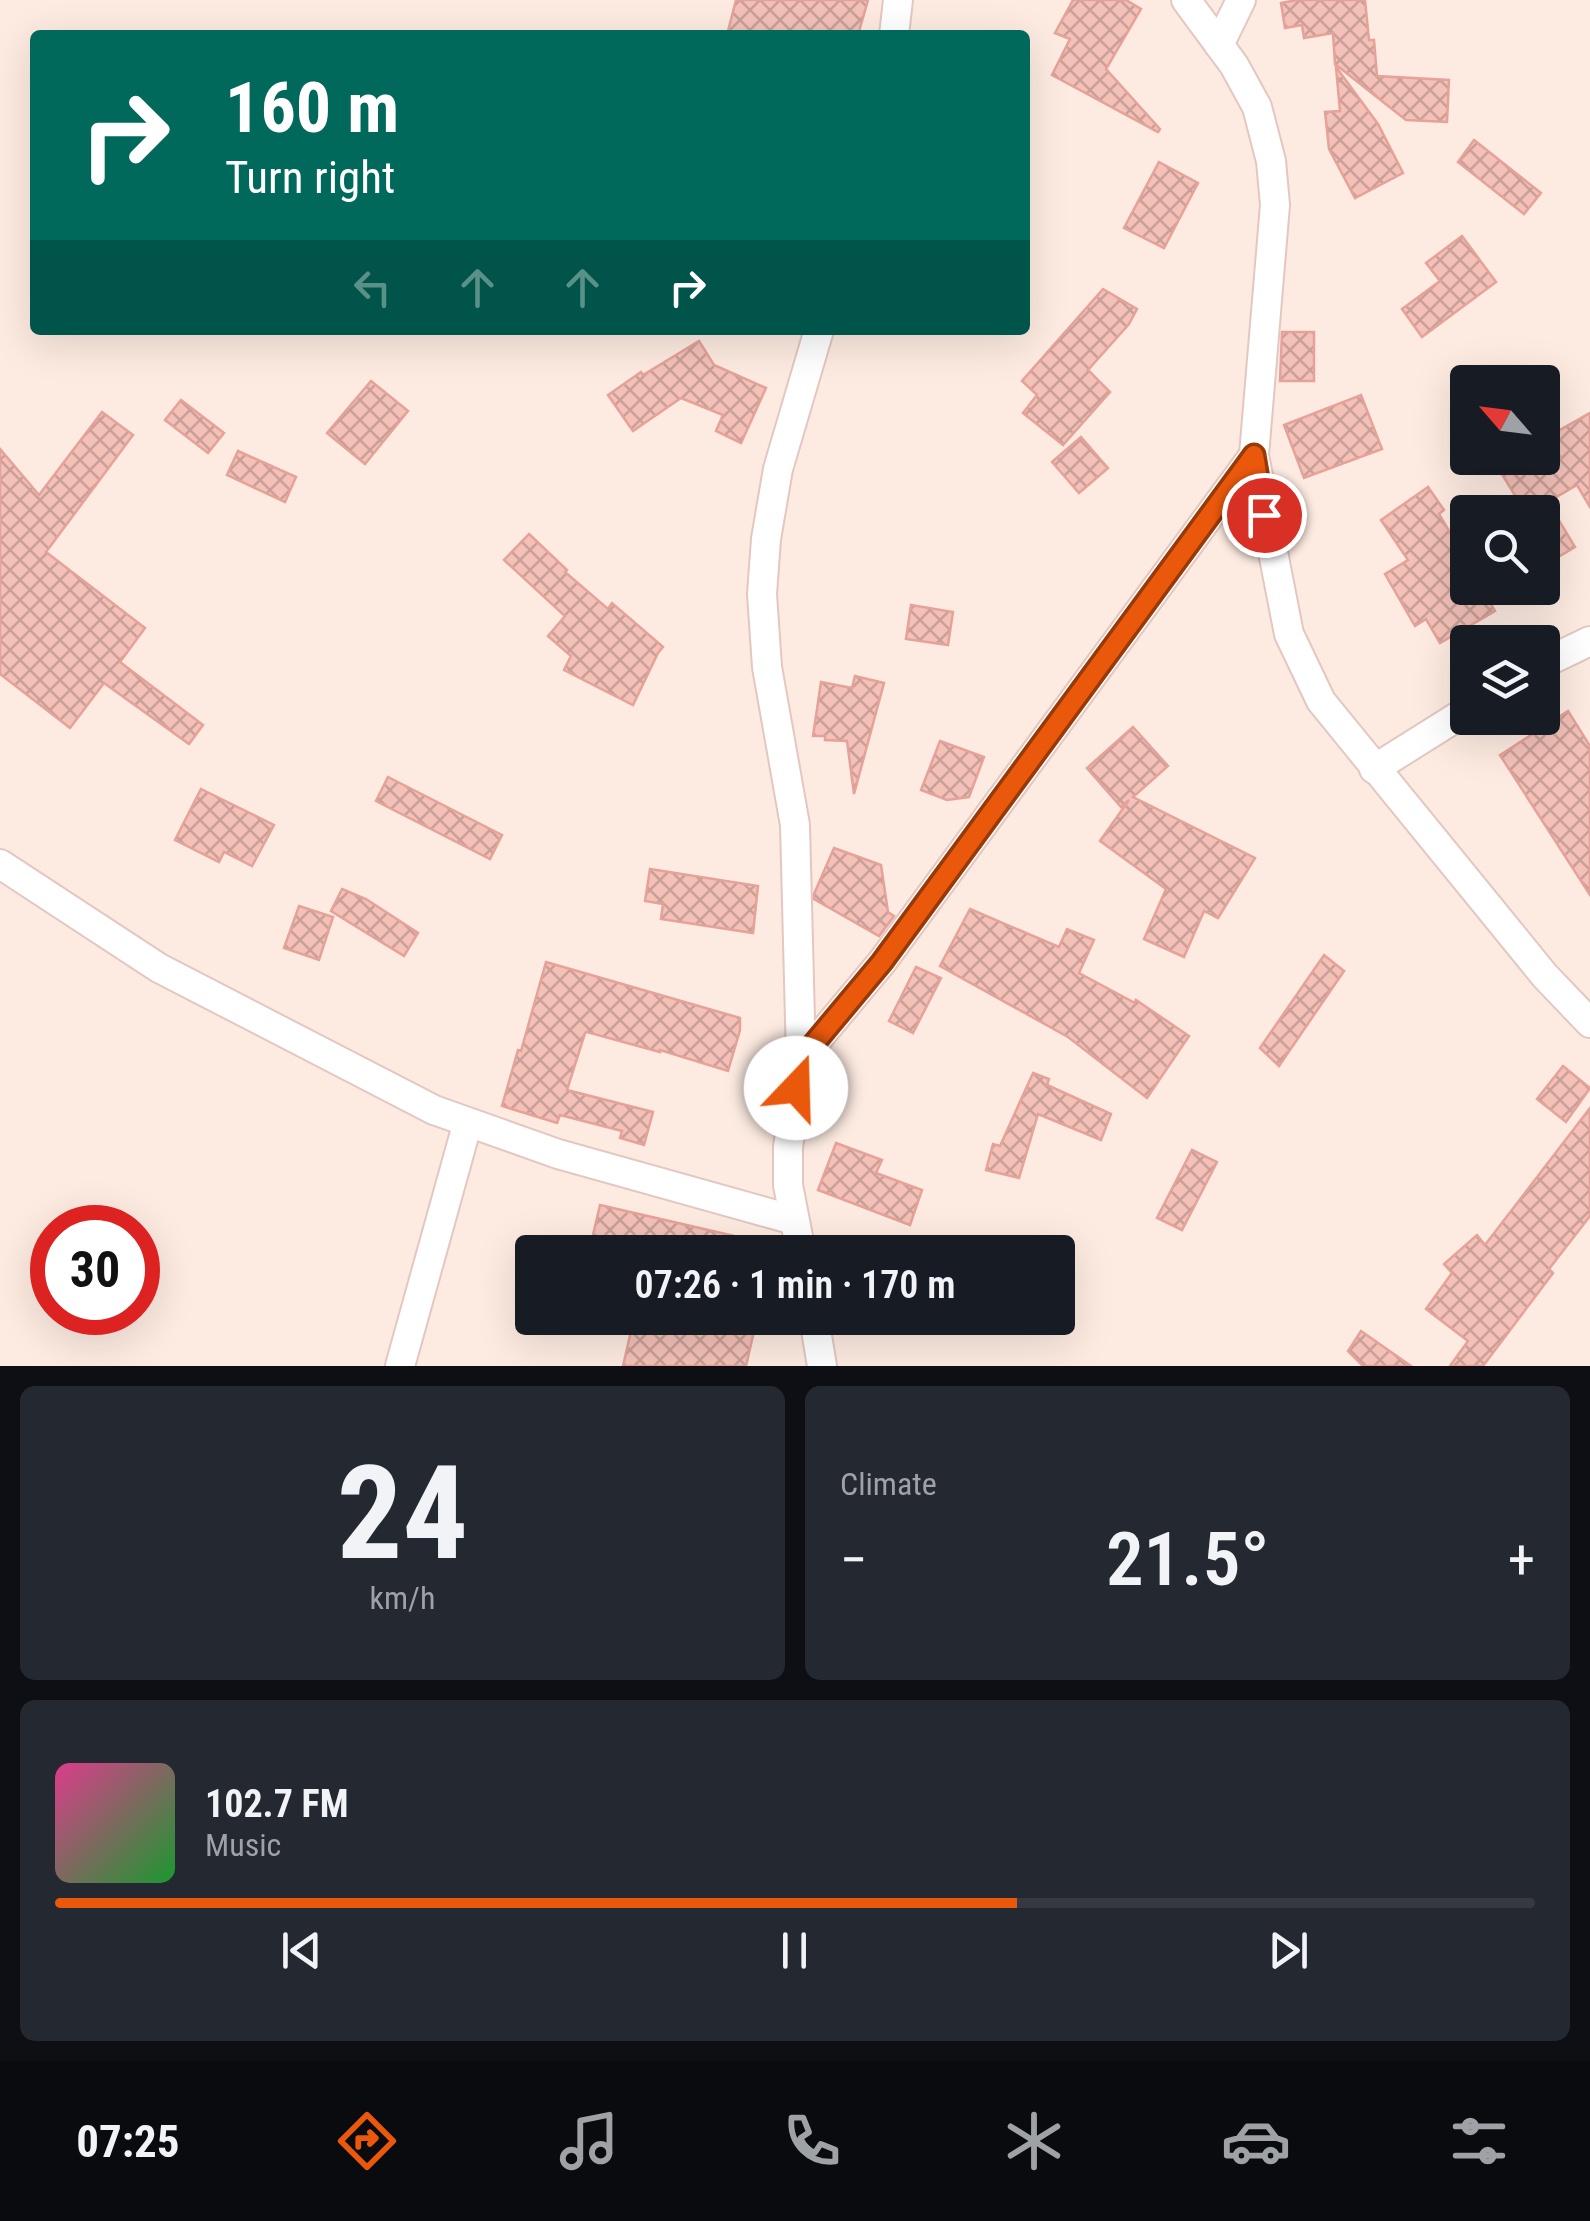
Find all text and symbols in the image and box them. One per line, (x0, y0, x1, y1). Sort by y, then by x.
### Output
text: 160 m (225, 67, 399, 149)
icon: right (60, 70, 190, 200)
text: Turn right (225, 151, 395, 204)
icon: left (345, 260, 400, 315)
icon: ahead (450, 260, 505, 315)
icon: ahead (555, 260, 610, 315)
icon: right (660, 260, 715, 315)
north arrow (1450, 365, 1560, 475)
map controls (1450, 365, 1560, 735)
pin (1222, 473, 1307, 558)
icon: arrive (1237, 488, 1292, 543)
button: search (1450, 495, 1560, 605)
button: layers (1450, 625, 1560, 735)
position arrow (744, 1036, 848, 1140)
speed limit sign: 30 (30, 1205, 160, 1335)
text: 07:26 · 1 min · 170 m (635, 1263, 955, 1307)
text: 24 (337, 1437, 468, 1590)
text: Climate (840, 1465, 937, 1503)
text: 21.5° (1106, 1515, 1269, 1603)
text: − (840, 1528, 868, 1592)
text: + (1508, 1528, 1535, 1592)
text: km/h (370, 1579, 435, 1617)
text: 102.7 FM (205, 1782, 349, 1826)
text: Music (205, 1826, 281, 1864)
icon: previous (274, 1923, 329, 1978)
icon: pause (767, 1923, 822, 1978)
icon: next (1261, 1923, 1316, 1978)
icon: directions (332, 2106, 402, 2176)
icon: music (554, 2106, 624, 2176)
icon: phone (777, 2106, 847, 2176)
icon: climate (999, 2106, 1069, 2176)
icon: car (1221, 2106, 1291, 2176)
icon: filters (1444, 2106, 1514, 2176)
text: 07:25 (76, 2115, 179, 2168)

